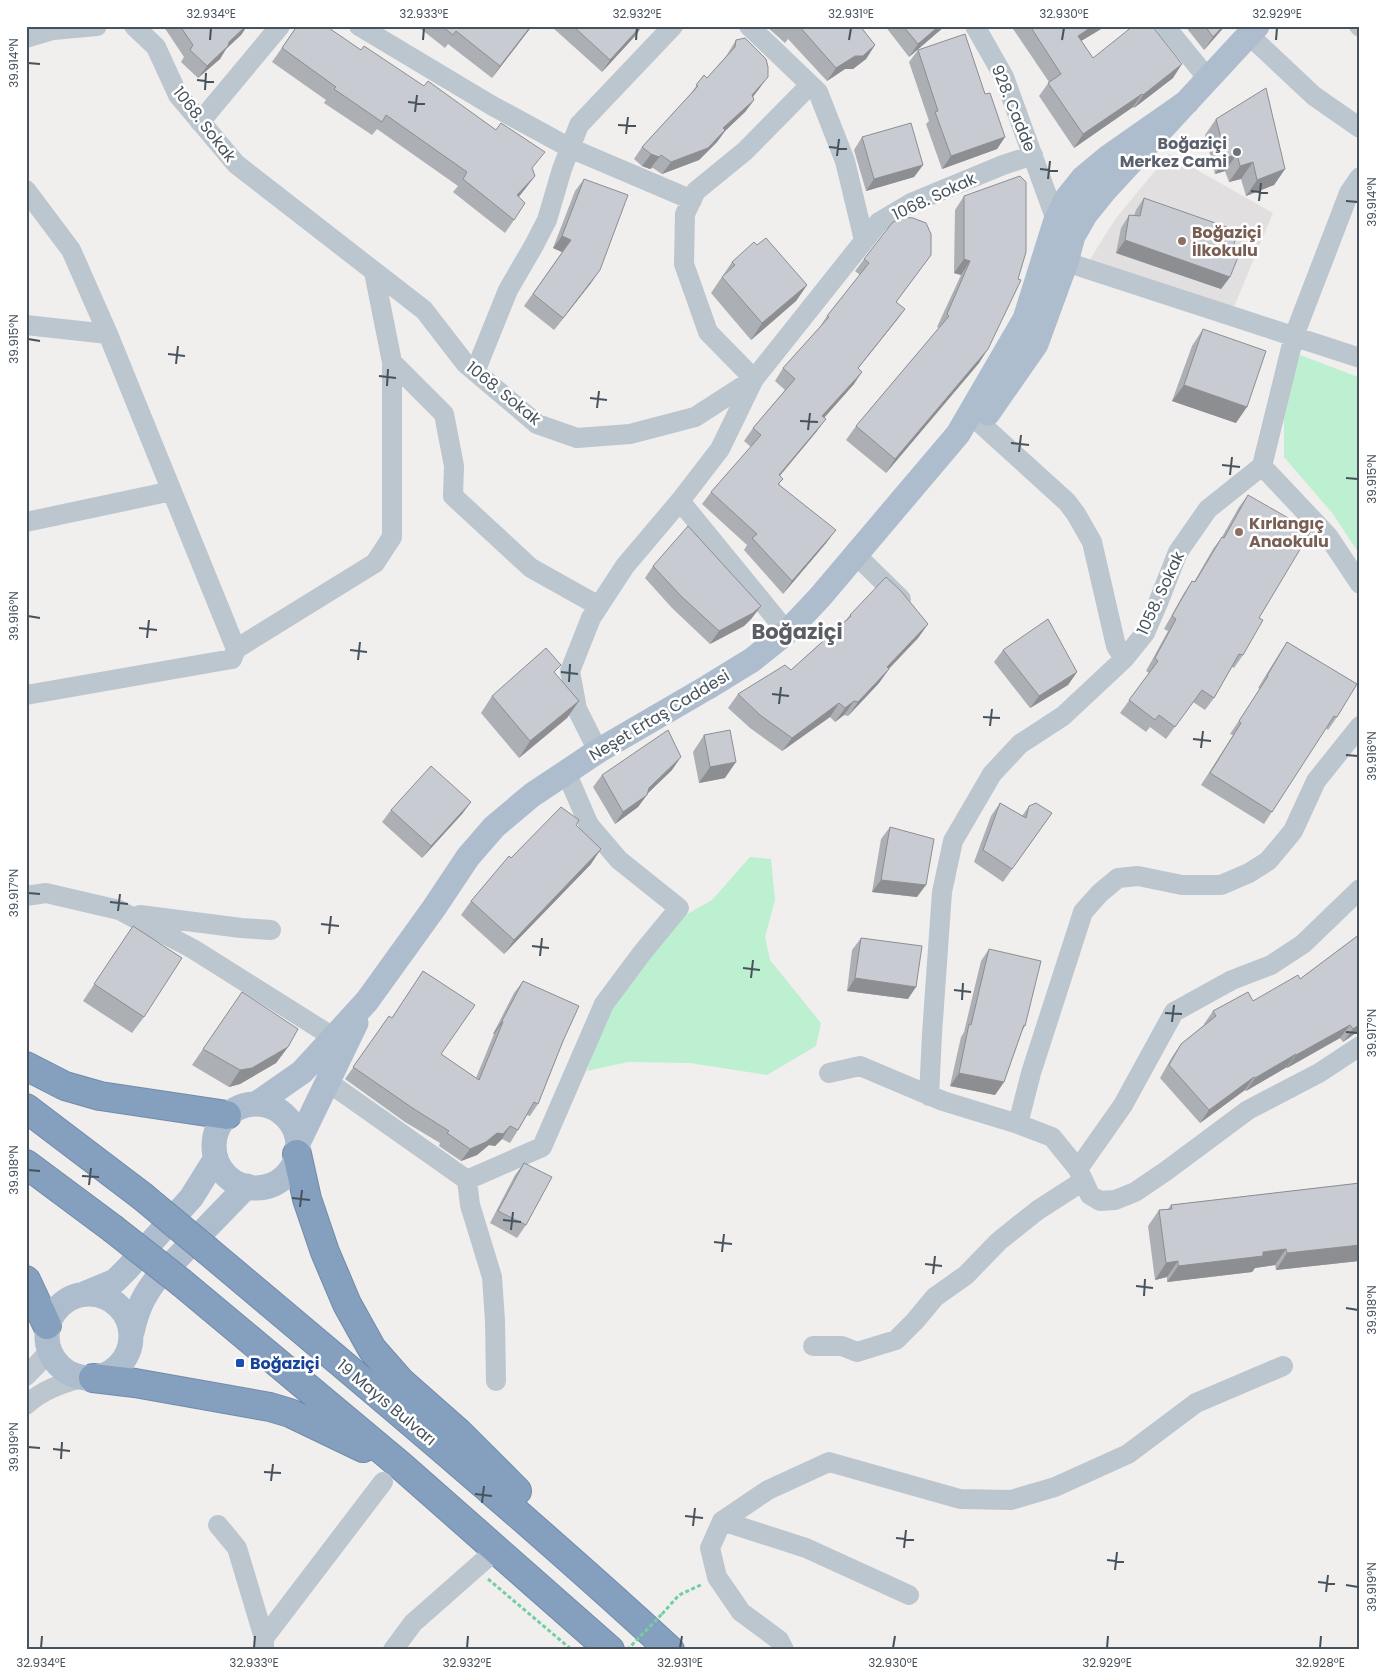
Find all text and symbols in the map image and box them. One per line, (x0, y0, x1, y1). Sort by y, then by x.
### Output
text: 32.934°E (186, 5, 236, 22)
text: 32.933°E (399, 5, 449, 22)
text: 32.932°E (612, 5, 662, 22)
text: 32.931°E (828, 5, 874, 22)
text: 32.930°E (1039, 5, 1089, 22)
text: 32.929°E (1252, 5, 1302, 22)
text: 39.914°N (5, 38, 22, 88)
street label: 928. Cadde (986, 61, 1041, 155)
street label: 1068. Sokak (168, 82, 242, 167)
place label: Boğaziçi Merkez Cami (1120, 132, 1227, 173)
marker: Boğaziçi Merkez Cami (1231, 146, 1243, 158)
street label: 1068. Sokak (889, 167, 981, 226)
text: 39.914°N (1363, 177, 1380, 227)
place label: Boğaziçi İlkokulu (1192, 221, 1262, 262)
marker: Boğaziçi İlkokulu (1176, 235, 1188, 247)
text: 39.915°N (5, 314, 22, 364)
street label: 1068. Sokak (461, 356, 546, 431)
text: 39.915°N (1363, 454, 1380, 504)
place label: Kırlangıç Anaokulu (1249, 512, 1329, 553)
marker: Kırlangıç Anaokulu (1233, 526, 1245, 538)
street label: 1058. Sokak (1131, 547, 1190, 639)
text: 39.916°N (5, 591, 22, 641)
district label: Boğaziçi (751, 617, 843, 646)
street label: Neşet Ertaş Caddesi (585, 664, 734, 766)
text: 39.916°N (1363, 731, 1380, 781)
text: 39.917°N (5, 869, 22, 917)
text: 39.917°N (1363, 1009, 1380, 1057)
text: 39.918°N (5, 1145, 22, 1195)
text: 39.918°N (1363, 1285, 1380, 1335)
place label: Boğaziçi (250, 1352, 320, 1375)
street label: 19 Mayıs Bulvarı (332, 1354, 441, 1451)
marker: Boğaziçi (234, 1357, 246, 1369)
text: 39.919°N (5, 1422, 22, 1472)
text: 39.919°N (1363, 1562, 1380, 1612)
text: 32.934°E (16, 1654, 66, 1671)
text: 32.933°E (229, 1654, 279, 1671)
text: 32.932°E (442, 1654, 492, 1671)
text: 32.931°E (657, 1654, 703, 1671)
text: 32.930°E (868, 1654, 918, 1671)
text: 32.929°E (1082, 1654, 1132, 1671)
text: 32.928°E (1295, 1654, 1345, 1671)

